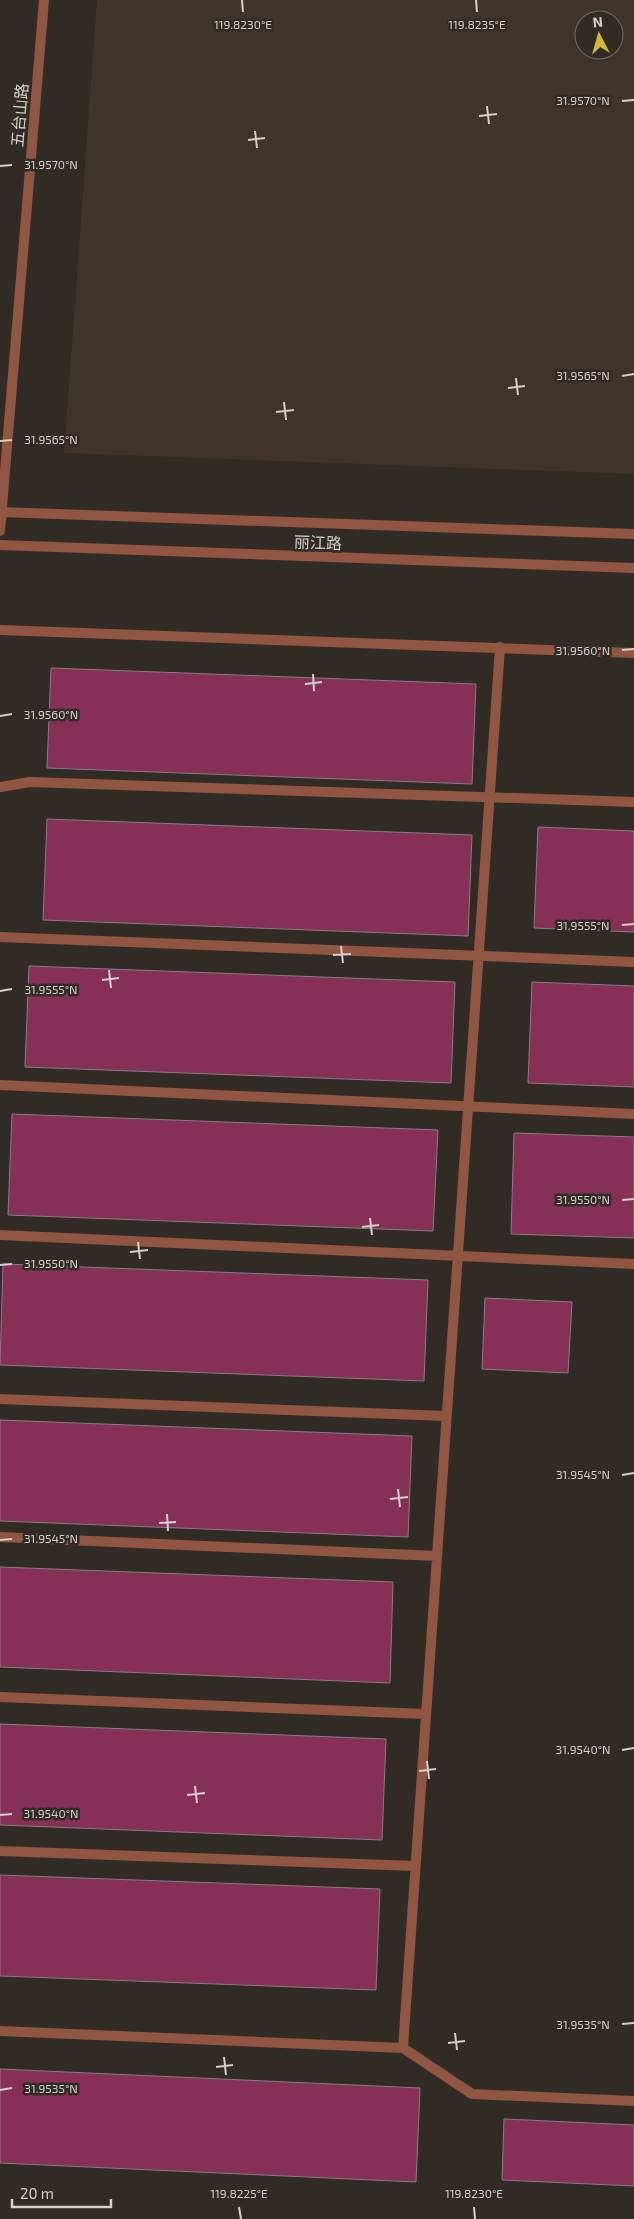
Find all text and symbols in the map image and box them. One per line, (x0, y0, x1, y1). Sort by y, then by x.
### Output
north arrow (574, 10, 624, 60)
text: N (592, 13, 604, 31)
text: 119.8230°E (214, 17, 272, 31)
text: 119.8235°E (448, 17, 506, 31)
street label: 五台山路 (7, 82, 31, 148)
text: 31.9570°N (556, 93, 610, 107)
text: 31.9570°N (24, 157, 78, 171)
text: 31.9565°N (556, 368, 610, 382)
text: 31.9565°N (24, 432, 78, 446)
street label: 丽江路 (294, 532, 342, 552)
text: 31.9560°N (556, 643, 610, 657)
text: 31.9560°N (24, 707, 78, 721)
text: 31.9555°N (556, 918, 610, 932)
text: 31.9555°N (24, 982, 78, 996)
text: 31.9550°N (556, 1192, 610, 1206)
text: 31.9550°N (24, 1256, 78, 1270)
text: 31.9545°N (556, 1467, 610, 1481)
text: 31.9545°N (24, 1531, 78, 1545)
text: 31.9540°N (556, 1742, 610, 1756)
text: 31.9540°N (24, 1806, 78, 1820)
text: 31.9535°N (556, 2017, 610, 2031)
text: 31.9535°N (24, 2081, 78, 2095)
scale bar (12, 2176, 111, 2208)
text: 20 m (20, 2184, 54, 2202)
text: 119.8225°E (210, 2186, 268, 2200)
text: 119.8230°E (445, 2186, 503, 2200)

